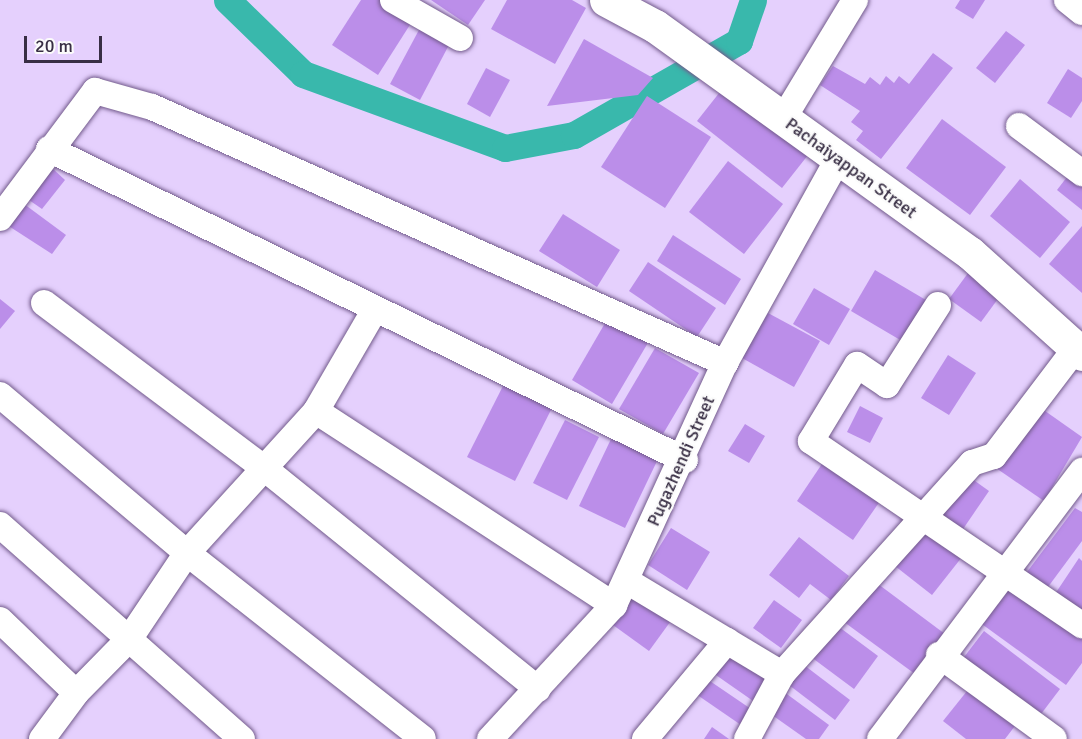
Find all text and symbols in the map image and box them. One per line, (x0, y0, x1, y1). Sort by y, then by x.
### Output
scale bar (27, 24, 105, 62)
text: 20 m (35, 35, 73, 57)
street label: Pachaiyappan Street (781, 113, 921, 223)
street label: Pugazhendi Street (643, 393, 719, 529)

